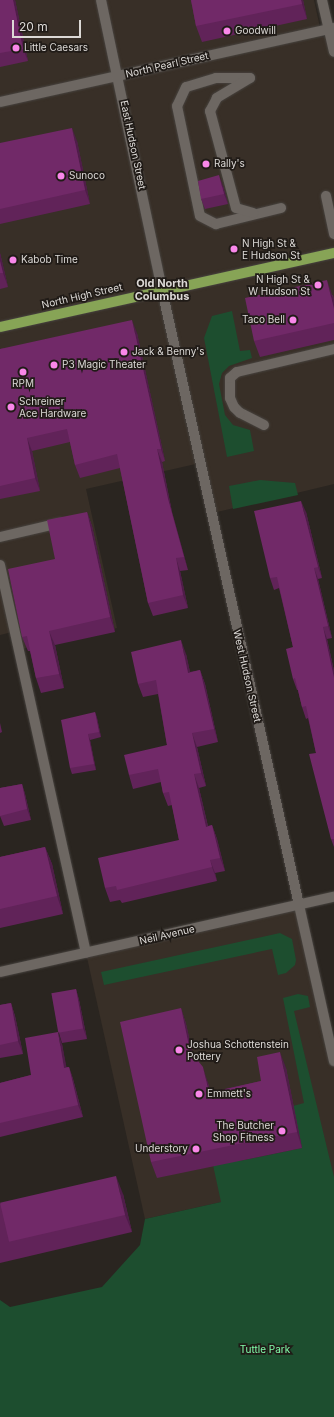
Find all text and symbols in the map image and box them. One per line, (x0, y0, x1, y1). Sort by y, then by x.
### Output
scale bar (14, 12, 83, 38)
text: 20 m (19, 19, 48, 34)
place label: Goodwill (235, 25, 276, 37)
marker: Goodwill (222, 26, 232, 36)
place label: Little Caesars (24, 42, 88, 54)
marker: Little Caesars (11, 43, 21, 53)
street label: North Pearl Street (124, 50, 210, 80)
street label: East Hudson Street (118, 99, 148, 191)
place label: Rally's (214, 158, 245, 170)
marker: Rally's (201, 159, 211, 169)
place label: Sunoco (69, 170, 105, 182)
marker: Sunoco (56, 171, 66, 181)
place label: N High St & E Hudson St (242, 237, 300, 260)
marker: N High St & E Hudson St (229, 244, 239, 254)
place label: Kabob Time (21, 254, 78, 266)
marker: Kabob Time (8, 255, 18, 265)
place label: N High St & W Hudson St (248, 273, 310, 296)
district label: Old North Columbus (135, 277, 189, 303)
marker: N High St & W Hudson St (313, 280, 323, 290)
street label: North High Street (41, 281, 123, 311)
place label: Taco Bell (242, 314, 285, 326)
marker: Taco Bell (288, 315, 298, 325)
place label: Jack & Benny's (132, 346, 205, 358)
marker: Jack & Benny's (119, 347, 129, 357)
place label: P3 Magic Theater (62, 359, 146, 371)
marker: P3 Magic Theater (49, 360, 59, 370)
marker: RPM (18, 367, 28, 377)
place label: RPM (12, 378, 34, 390)
place label: Schreiner Ace Hardware (19, 395, 86, 418)
marker: Schreiner Ace Hardware (6, 402, 16, 412)
street label: West Hudson Street (231, 629, 263, 723)
street label: Neil Avenue (138, 923, 196, 947)
place label: Joshua Schottenstein Pottery (187, 1038, 289, 1062)
marker: Joshua Schottenstein Pottery (174, 1045, 184, 1055)
place label: Emmett's (207, 1088, 251, 1100)
marker: Emmett's (194, 1089, 204, 1099)
place label: The Butcher Shop Fitness (213, 1119, 274, 1142)
marker: The Butcher Shop Fitness (277, 1126, 287, 1136)
place label: Understory (135, 1143, 188, 1155)
marker: Understory (191, 1144, 201, 1154)
park label: Tuttle Park (240, 1344, 290, 1356)

